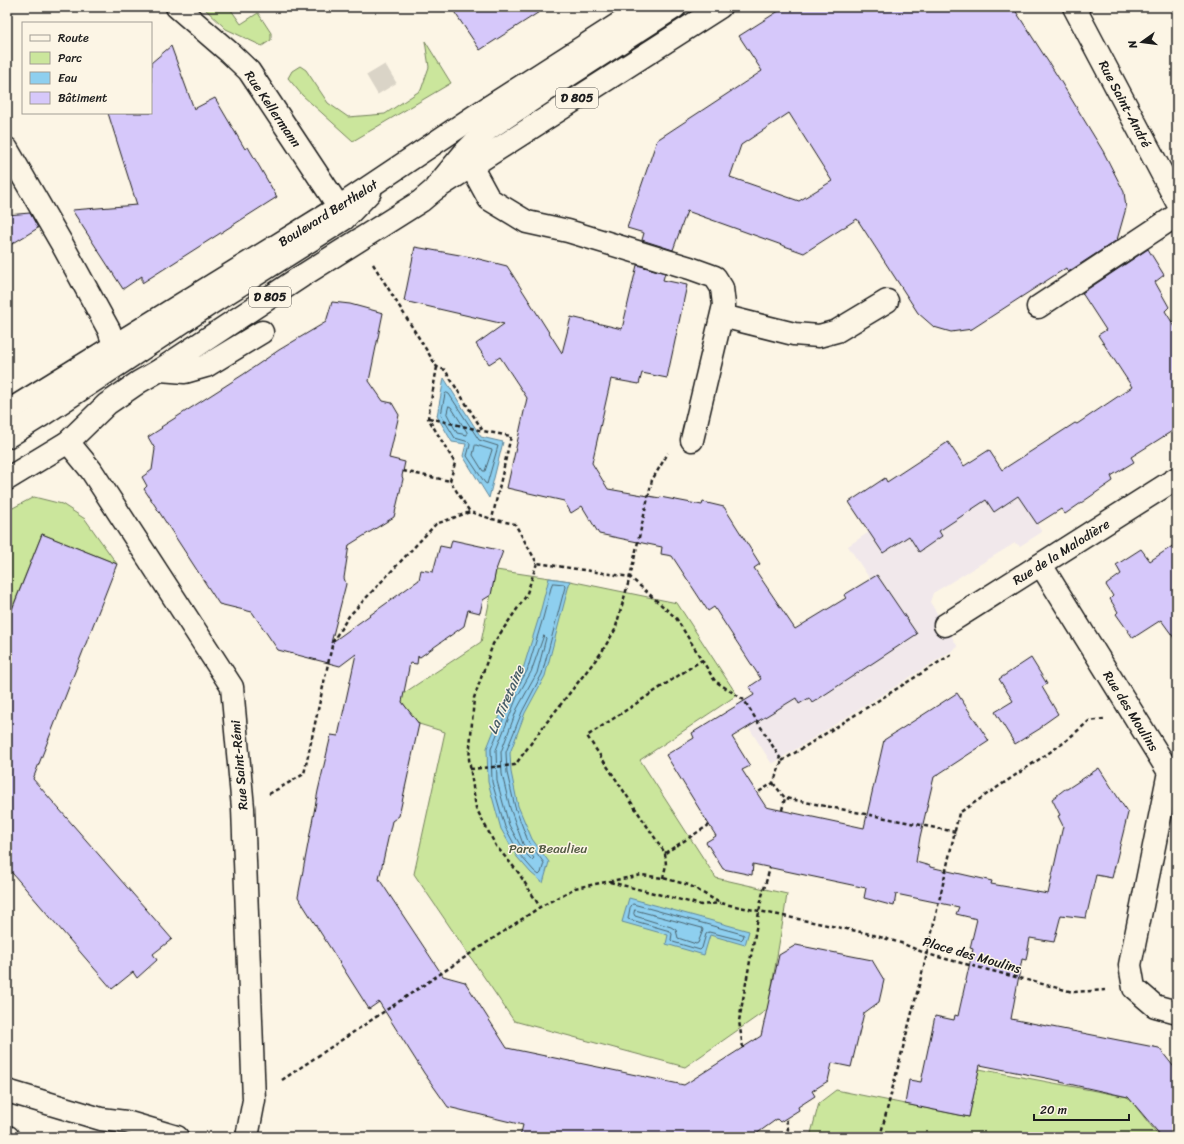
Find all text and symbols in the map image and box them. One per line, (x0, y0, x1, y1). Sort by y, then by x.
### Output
legend (22, 22, 152, 114)
north arrow (1122, 22, 1162, 62)
text: Route (58, 27, 89, 49)
text: N (1123, 38, 1143, 51)
text: Parc (58, 47, 82, 69)
street label: Rue Saint-André (1092, 56, 1158, 152)
street label: Rue Kellermann (239, 66, 307, 152)
text: Eau (58, 67, 78, 89)
text: Bâtiment (58, 87, 107, 109)
road number: D 805 (556, 88, 598, 108)
street label: Boulevard Berthelot (274, 173, 383, 253)
road number: D 805 (249, 287, 291, 307)
street label: Rue de la Malodière (1008, 513, 1115, 591)
water label: La Tiretaine (480, 661, 532, 738)
street label: Rue des Moulins (1097, 666, 1165, 756)
street label: Rue Saint-Rémi (224, 719, 254, 811)
park label: Parc Beaulieu (509, 837, 587, 860)
street label: Place des Moulins (920, 930, 1025, 980)
scale bar (1034, 1096, 1129, 1122)
text: 20 m (1040, 1099, 1067, 1121)

